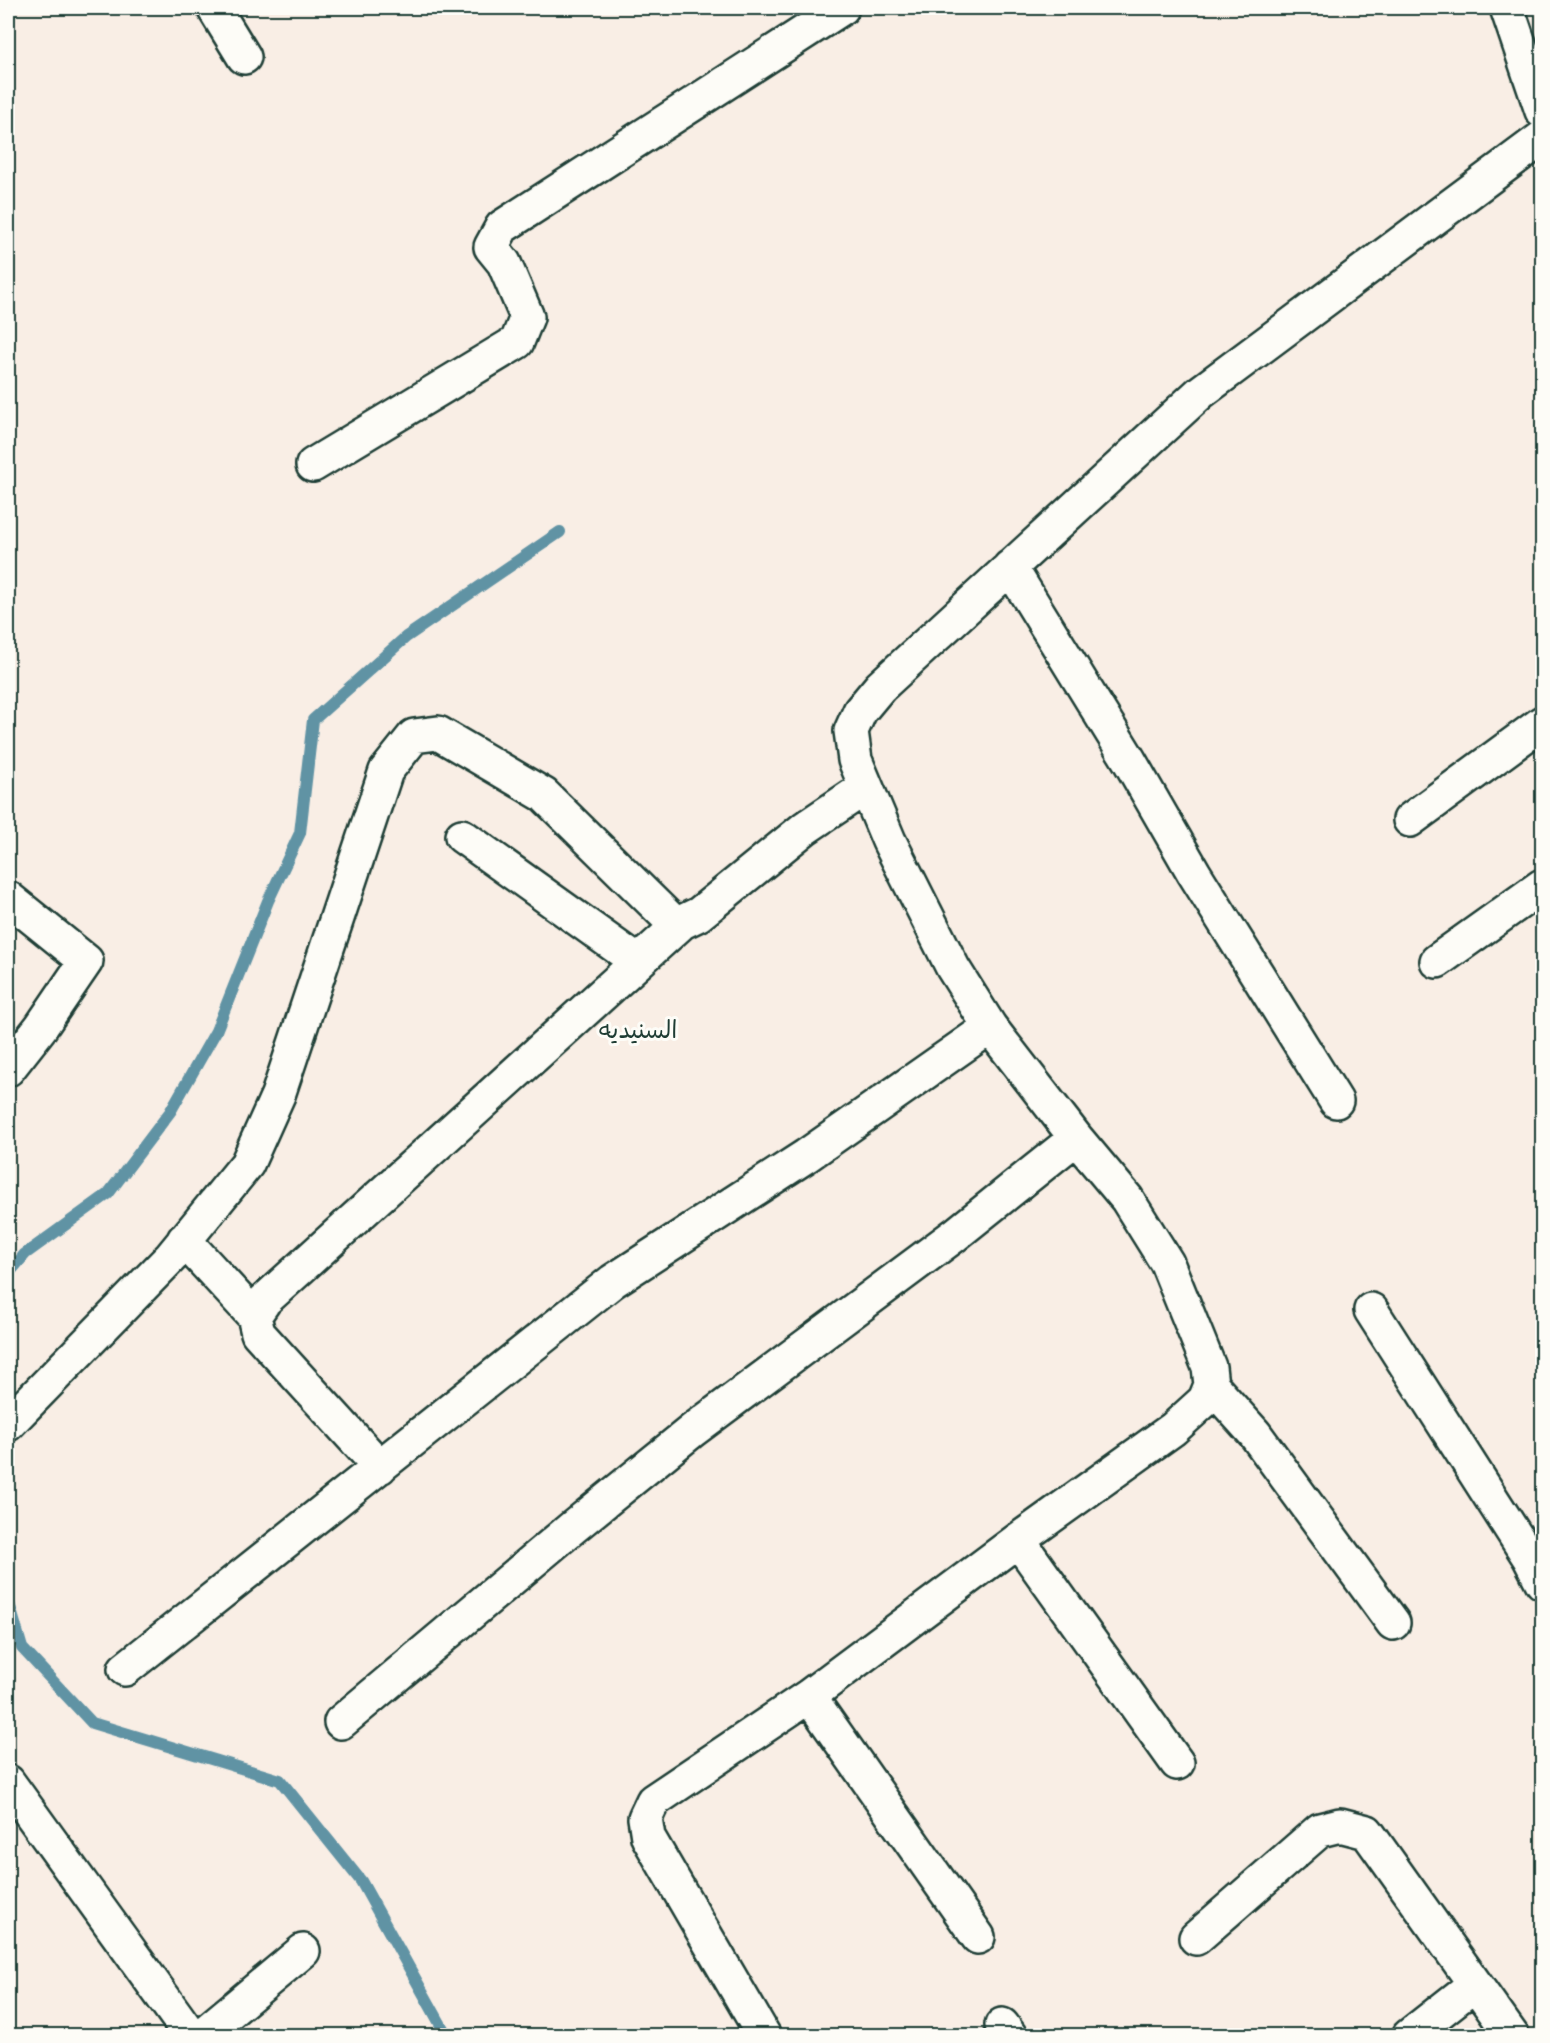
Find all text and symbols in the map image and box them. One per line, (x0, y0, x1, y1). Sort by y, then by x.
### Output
district label: السنيديه (599, 1016, 677, 1047)

